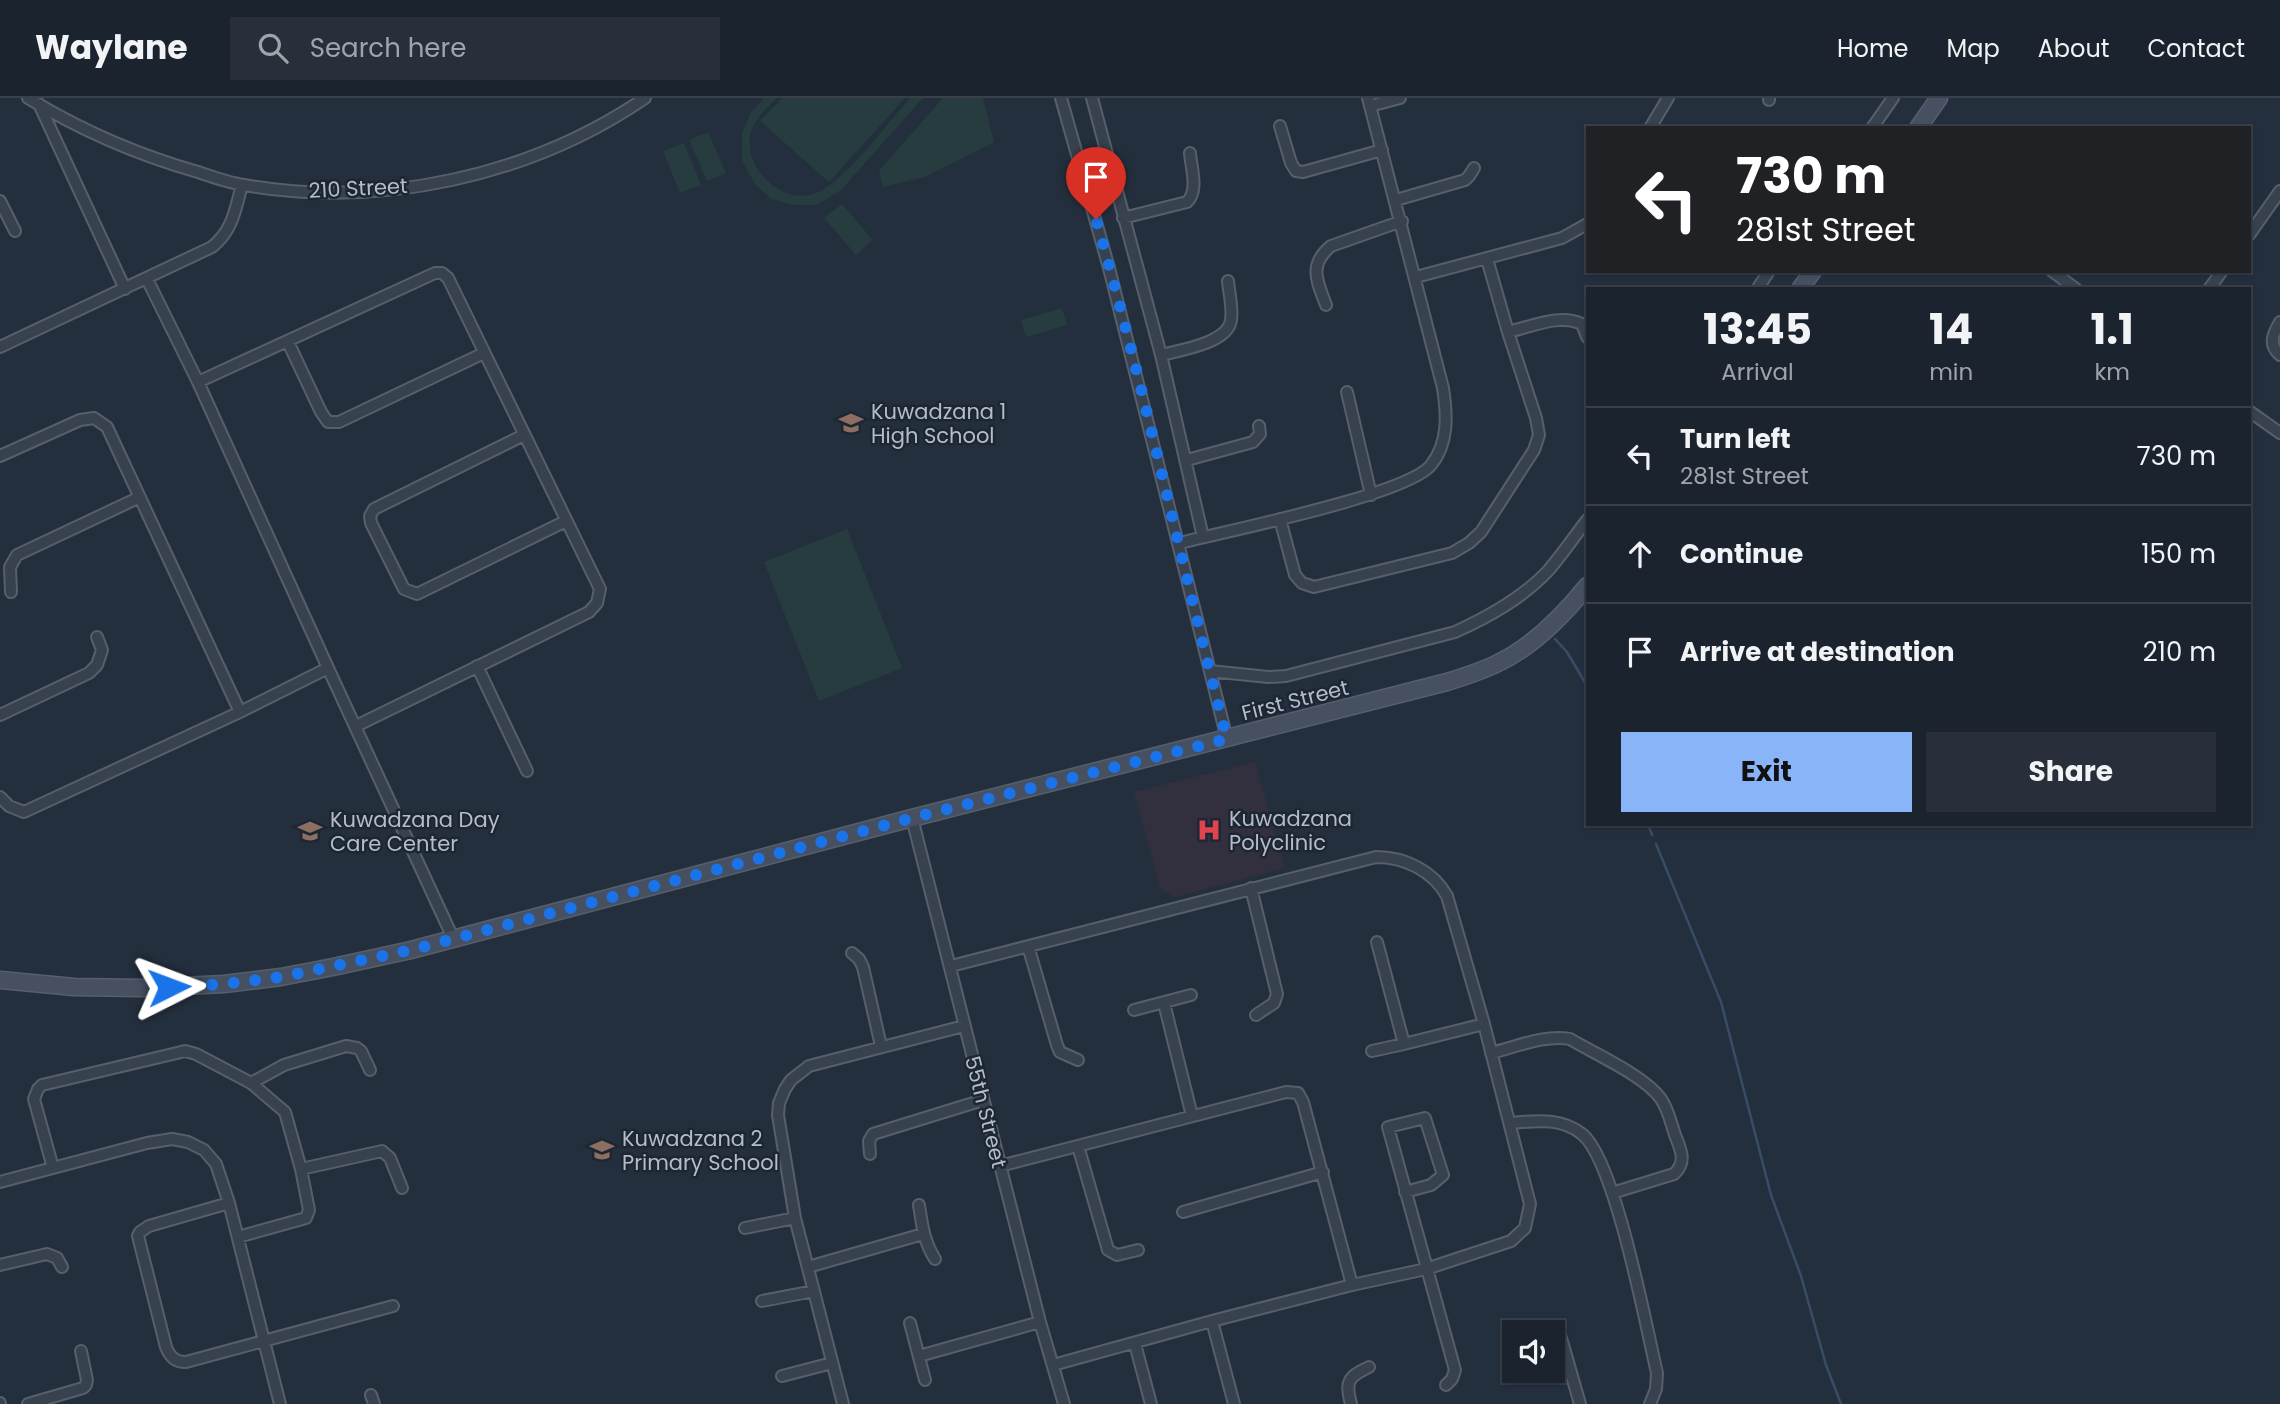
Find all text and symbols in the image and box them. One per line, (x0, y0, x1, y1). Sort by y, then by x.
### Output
search box (230, 17, 720, 80)
text: Waylane (35, 24, 188, 71)
icon: search (254, 29, 292, 67)
text: Search here (310, 30, 466, 66)
text: Home (1837, 32, 1909, 65)
text: Map (1947, 32, 2000, 65)
text: About (2038, 32, 2109, 65)
text: Contact (2147, 32, 2245, 65)
text: 730 m (1736, 142, 1886, 210)
pin (1066, 147, 1126, 219)
icon: left (1621, 154, 1712, 245)
icon: arrive (1077, 158, 1115, 196)
street label: 210 Street (308, 171, 408, 205)
text: 281st Street (1736, 207, 1915, 252)
text: 13:45 (1703, 300, 1812, 359)
text: 14 (1929, 300, 1973, 359)
text: 1.1 (2090, 300, 2134, 359)
text: Arrival (1721, 356, 1794, 388)
text: min (1929, 356, 1973, 388)
text: km (2094, 356, 2130, 388)
place label: Kuwadzana 1 High School (871, 397, 1006, 450)
school or university icon: Kuwadzana 1 High School (837, 409, 865, 437)
text: Turn left (1680, 421, 1791, 457)
icon: left (1621, 437, 1659, 475)
text: 730 m (2136, 438, 2216, 474)
text: 281st Street (1680, 460, 1809, 492)
icon: ahead (1621, 535, 1659, 573)
text: Continue (1680, 536, 1803, 572)
text: 150 m (2141, 536, 2216, 572)
icon: arrive (1621, 633, 1659, 671)
text: Arrive at destination (1680, 634, 1955, 670)
text: 210 m (2143, 634, 2216, 670)
street label: First Street (1238, 673, 1352, 727)
button: Exit (1621, 732, 1912, 812)
button: Share (1926, 732, 2216, 812)
place label: Kuwadzana Polyclinic (1229, 804, 1352, 857)
place label: Kuwadzana Day Care Center (330, 805, 500, 858)
hospital icon: Kuwadzana Polyclinic (1195, 816, 1223, 844)
school or university icon: Kuwadzana Day Care Center (296, 817, 324, 845)
position arrow (132, 950, 206, 1024)
street label: 55th Street (958, 1053, 1014, 1171)
place label: Kuwadzana 2 Primary School (622, 1124, 779, 1177)
school or university icon: Kuwadzana 2 Primary School (588, 1136, 616, 1164)
map controls (1502, 1320, 1565, 1383)
button: sound (1502, 1320, 1565, 1383)

